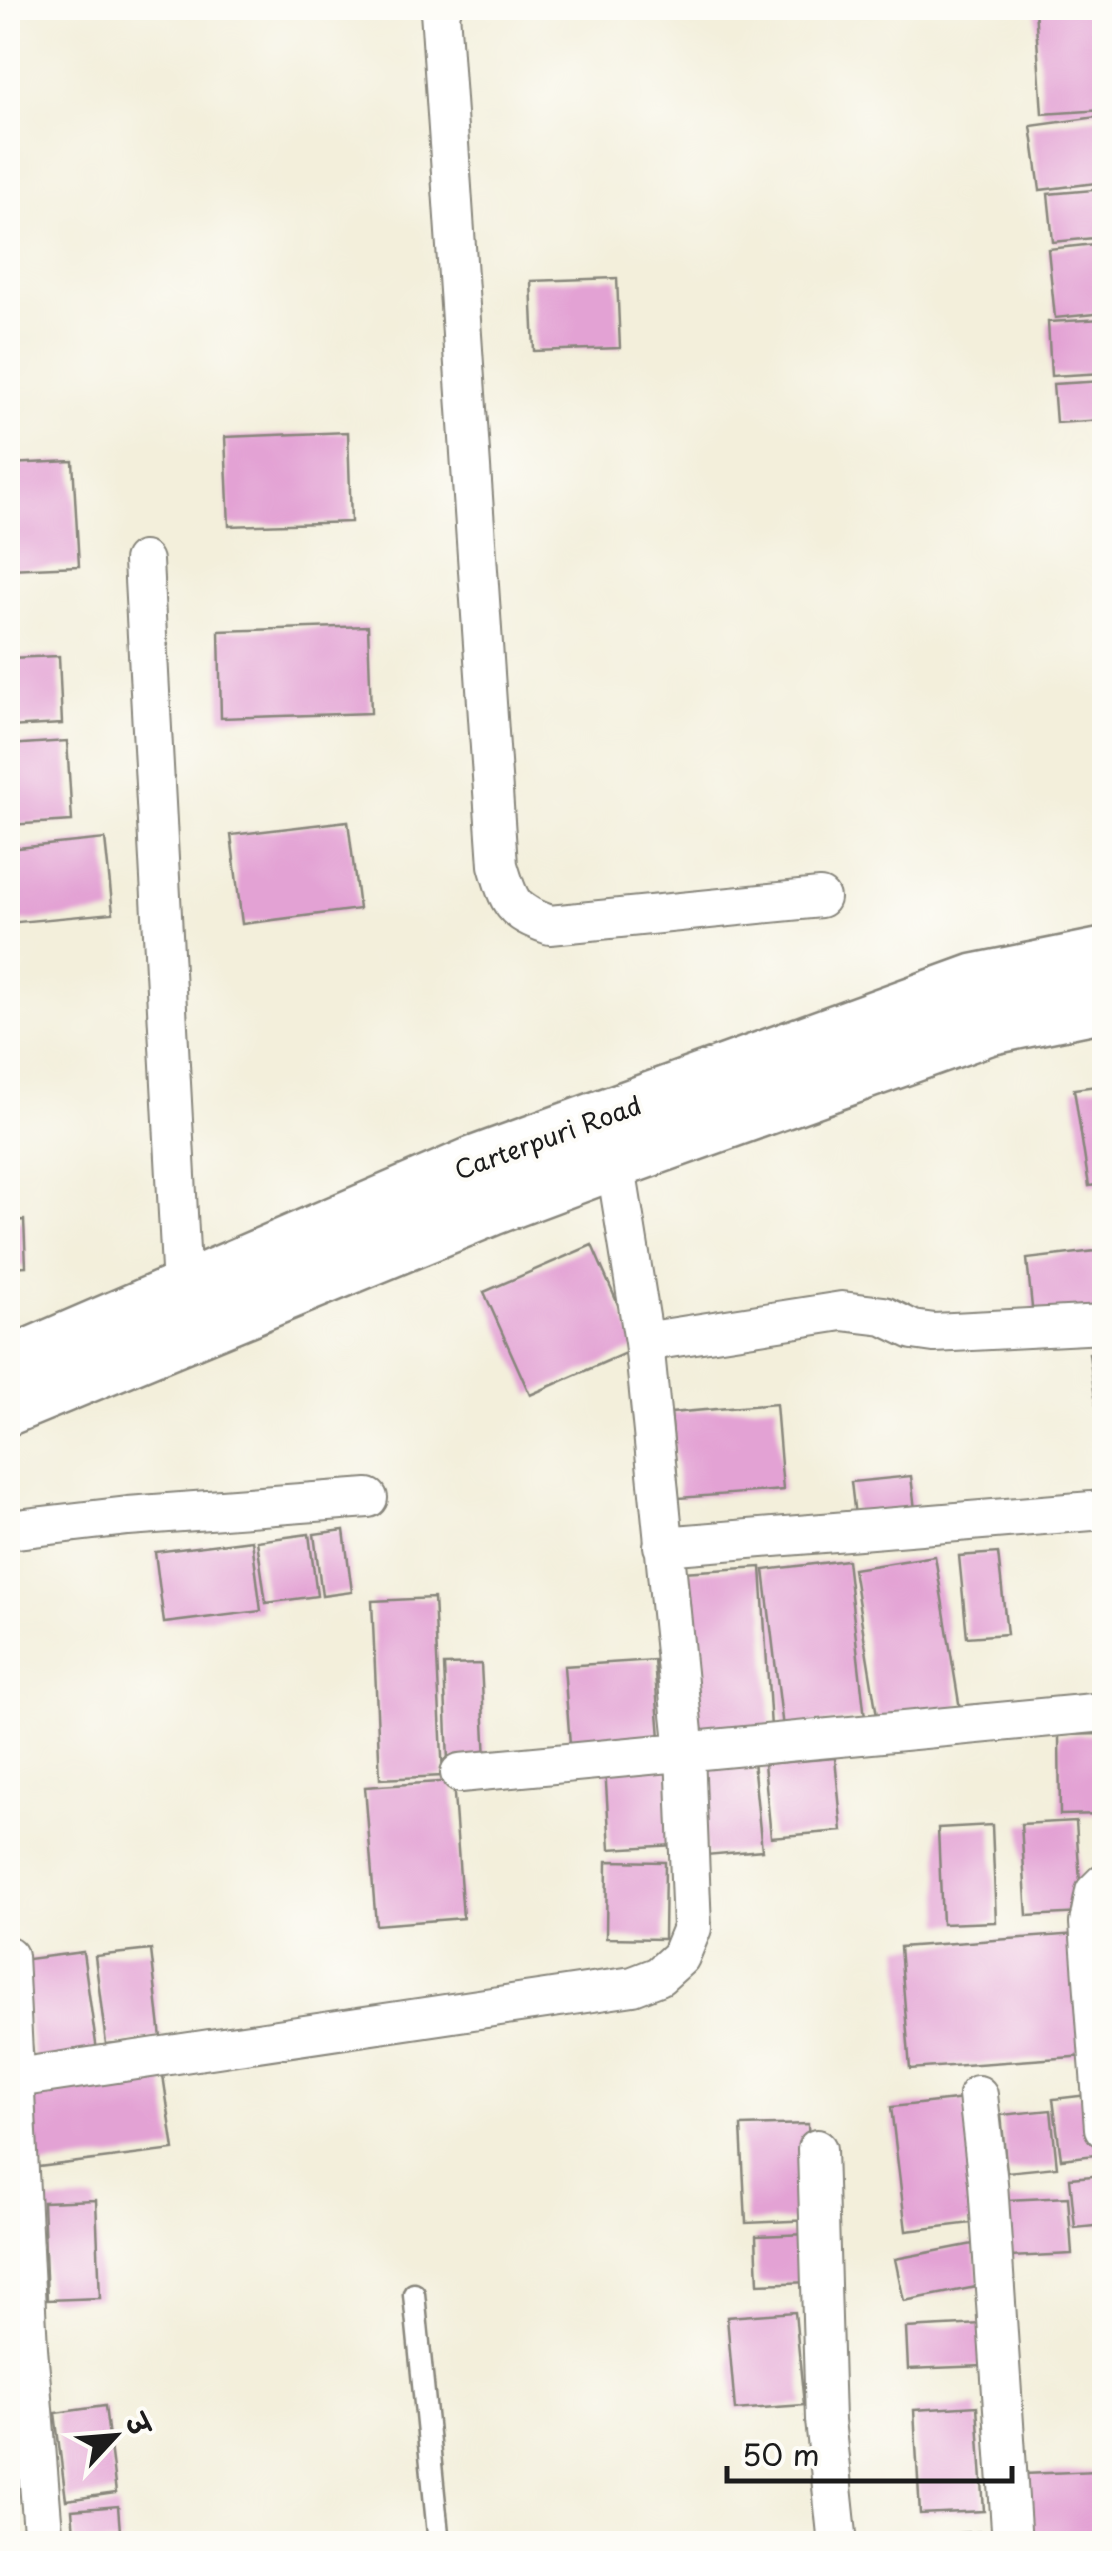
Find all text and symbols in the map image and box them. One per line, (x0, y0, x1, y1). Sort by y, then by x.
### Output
street label: Carterpuri Road (449, 1086, 647, 1189)
north arrow (65, 2386, 165, 2486)
text: उ (114, 2404, 163, 2444)
scale bar (727, 2421, 1012, 2483)
text: 50 m (742, 2431, 820, 2476)

